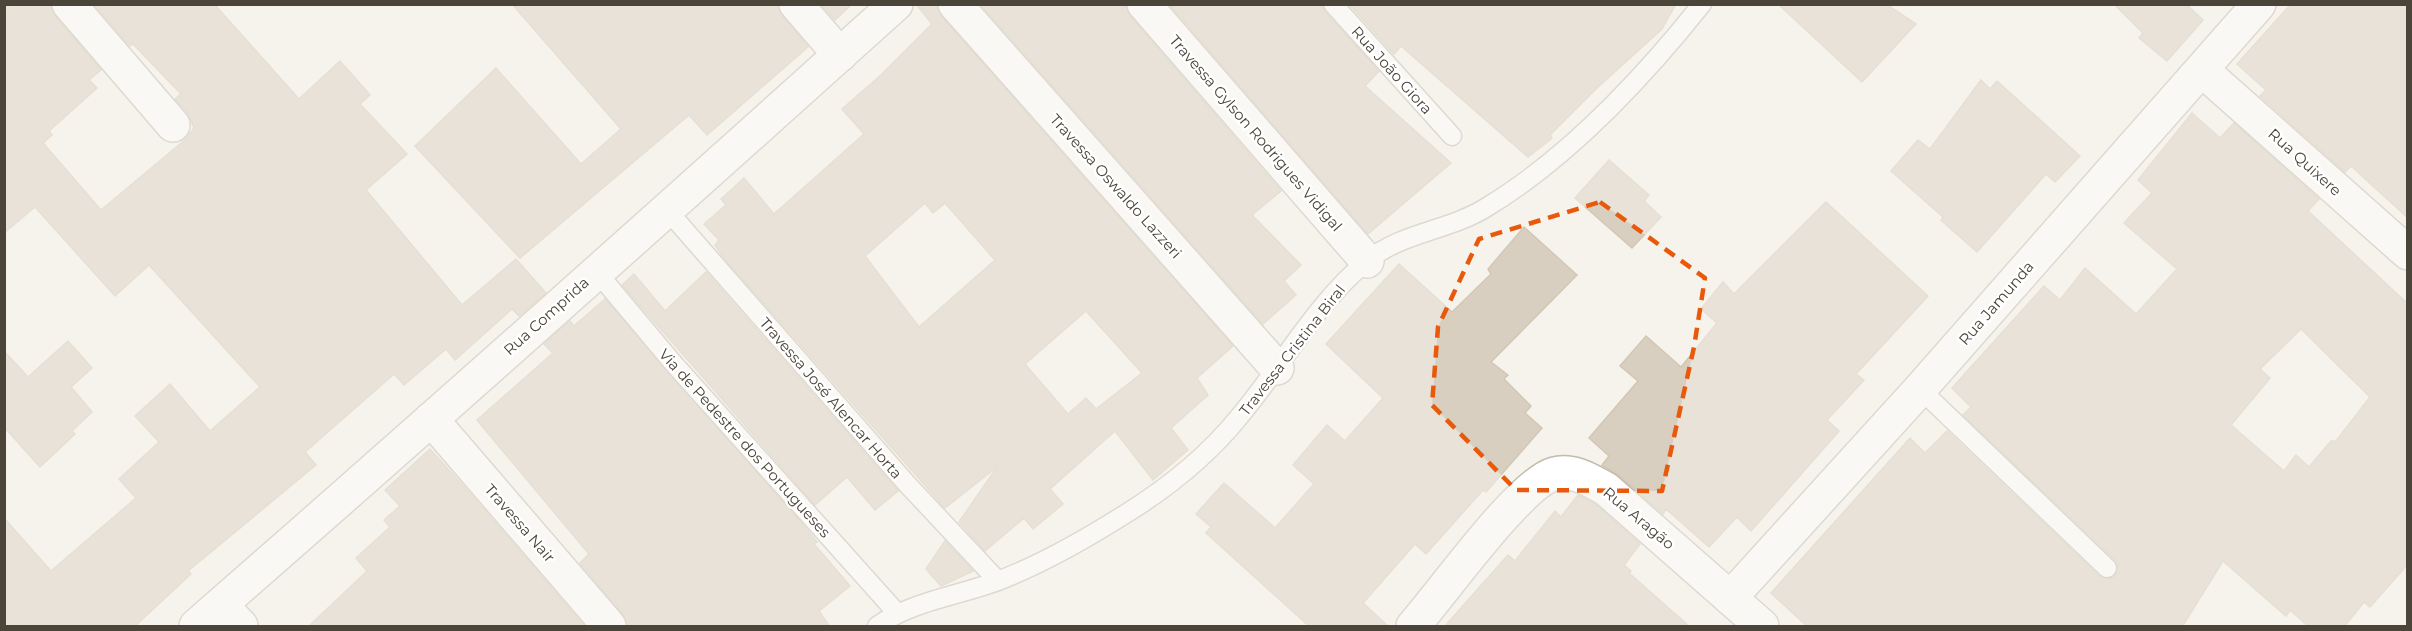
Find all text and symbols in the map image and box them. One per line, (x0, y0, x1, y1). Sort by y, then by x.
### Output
street label: Rua João Giora (1347, 22, 1437, 118)
street label: Travessa Gylson Rodrigues Vidigal (1165, 31, 1347, 235)
street label: Travessa Oswaldo Lazzeri (1046, 110, 1186, 262)
street label: Rua Quixere (2264, 124, 2346, 200)
street label: Rua Jamunda (1954, 257, 2038, 349)
street label: Rua Comprida (499, 273, 593, 359)
street label: Travessa Cristina Biral (1235, 281, 1349, 419)
street label: Travessa José Alencar Horta (756, 313, 906, 483)
street label: Via de Pedestre dos Portugueses (655, 345, 835, 541)
street label: Travessa Nair (481, 480, 559, 566)
street label: Rua Aragão (1599, 483, 1679, 553)

